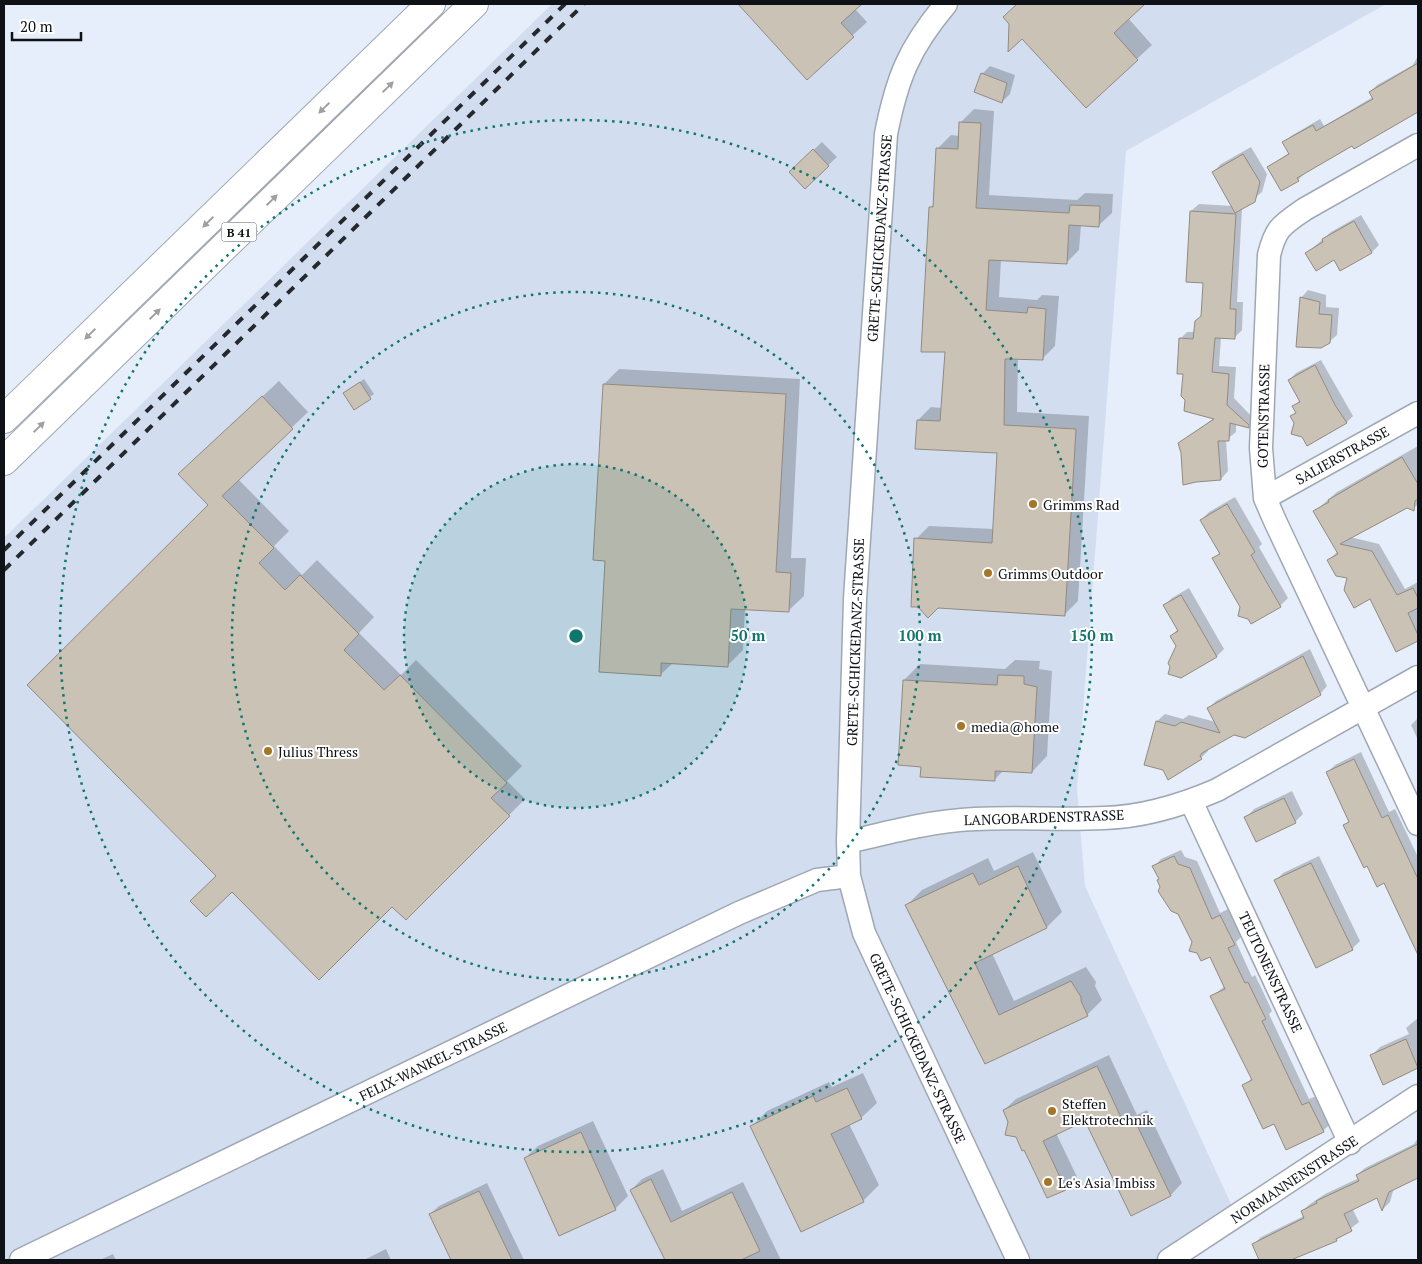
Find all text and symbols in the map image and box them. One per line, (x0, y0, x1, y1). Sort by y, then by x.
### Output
scale bar (12, 10, 81, 42)
text: 20 m (20, 16, 53, 36)
one-way arrow (382, 81, 394, 93)
one-way arrow (318, 102, 330, 114)
street label: GRETE-SCHICKEDANZ-STRASSE (862, 134, 896, 342)
one-way arrow (266, 194, 278, 206)
one-way arrow (202, 215, 214, 227)
road number: B 41 (222, 222, 256, 242)
one-way arrow (149, 308, 161, 320)
one-way arrow (85, 328, 97, 340)
street label: GOTENSTRASSE (1253, 364, 1273, 468)
one-way arrow (32, 421, 44, 433)
street label: SALIERSTRASSE (1292, 421, 1392, 489)
place label: Grimms Rad (1043, 495, 1120, 514)
marker: Grimms Rad (1027, 498, 1039, 510)
street label: GRETE-SCHICKEDANZ-STRASSE (842, 538, 868, 746)
place label: Grimms Outdoor (998, 564, 1104, 583)
marker: Grimms Outdoor (982, 567, 994, 579)
text: 50 m (731, 625, 766, 645)
text: 100 m (898, 625, 942, 645)
text: 150 m (1070, 625, 1114, 645)
centre of rings (567, 627, 585, 645)
place label: media@home (971, 717, 1059, 736)
marker: media@home (955, 720, 967, 732)
place label: Julius Thress (278, 742, 358, 761)
marker: Julius Thress (262, 745, 274, 757)
street label: LANGOBARDENSTRASSE (963, 805, 1125, 829)
street label: TEUTONENSTRASSE (1235, 908, 1307, 1036)
street label: GRETE-SCHICKEDANZ-STRASSE (865, 950, 971, 1146)
street label: FELIX-WANKEL-STRASSE (356, 1017, 510, 1105)
place label: Steffen Elektrotechnik (1062, 1094, 1154, 1129)
marker: Steffen Elektrotechnik (1046, 1105, 1058, 1117)
street label: NORMANNENSTRASSE (1227, 1131, 1361, 1227)
place label: Le's Asia Imbiss (1058, 1173, 1155, 1192)
marker: Le's Asia Imbiss (1042, 1176, 1054, 1188)

